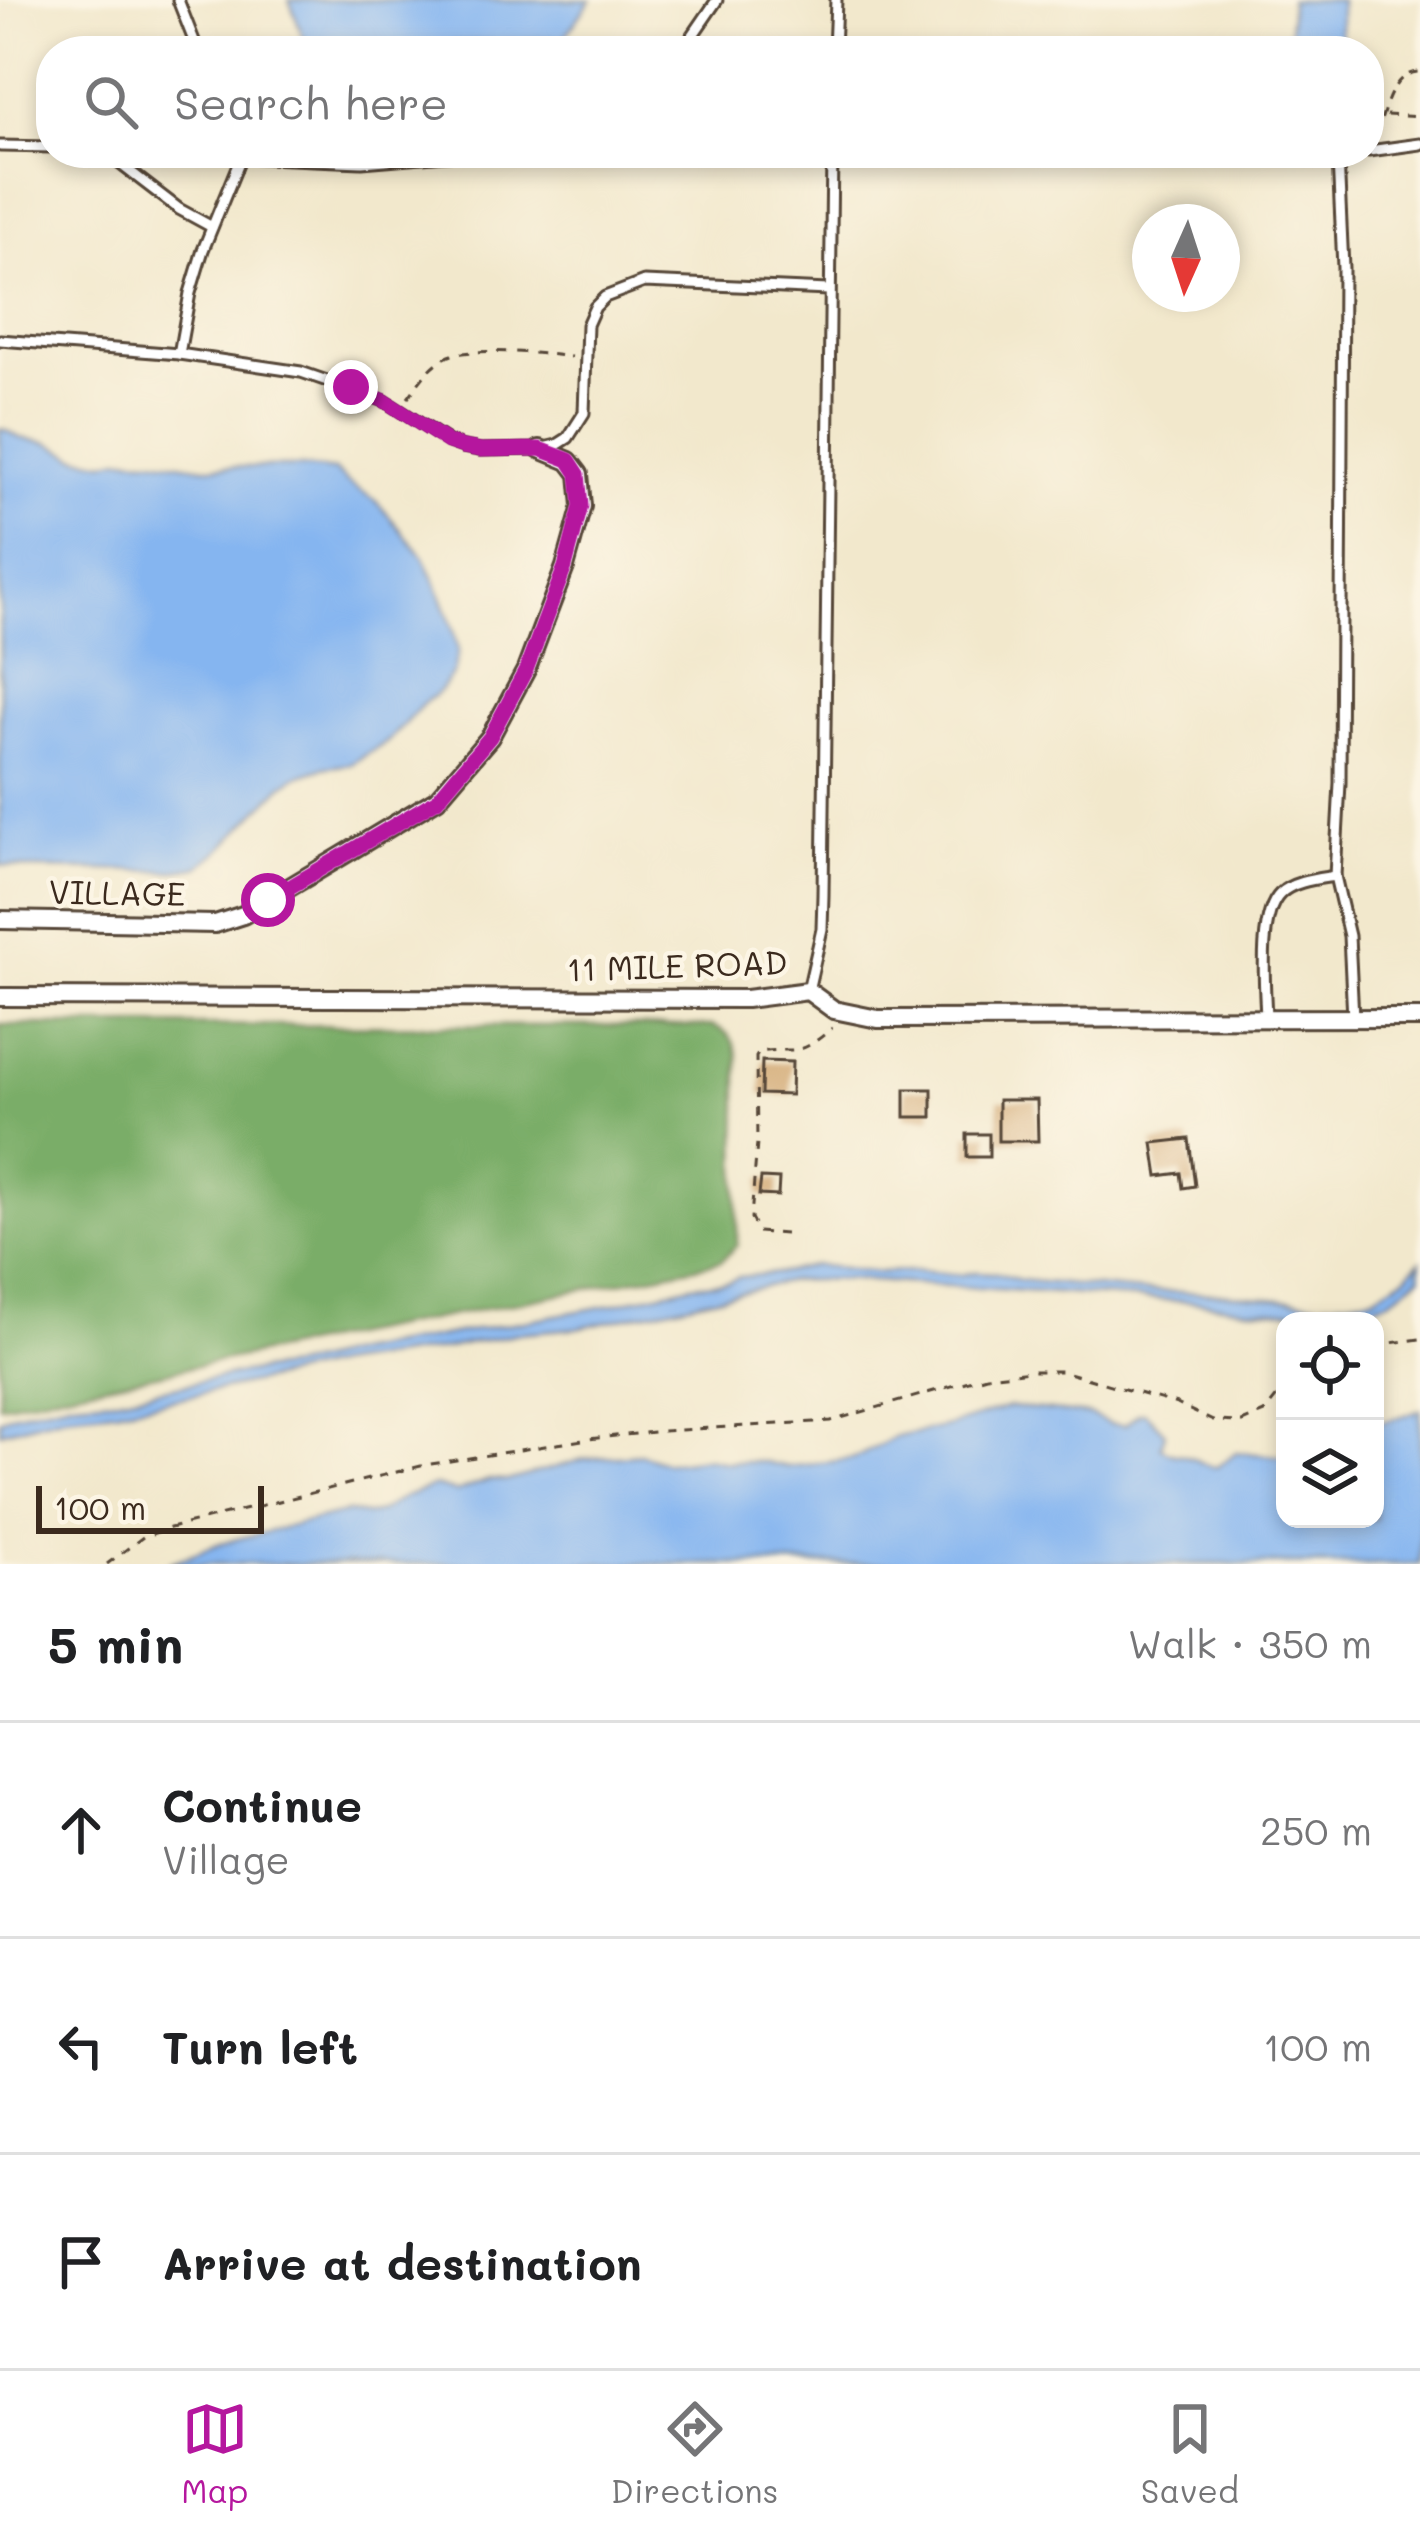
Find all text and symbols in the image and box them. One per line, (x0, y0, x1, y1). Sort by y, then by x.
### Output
search box (36, 36, 1384, 168)
icon: search (78, 69, 144, 135)
text: Search here (174, 73, 448, 131)
north arrow (1132, 204, 1240, 312)
route end (324, 360, 378, 414)
street label: VILLAGE (48, 869, 186, 914)
route start (241, 873, 295, 927)
street label: 11 MILE ROAD (566, 939, 788, 990)
map controls (1276, 1312, 1384, 1528)
button: locate (1276, 1312, 1384, 1420)
button: layers (1276, 1420, 1384, 1528)
scale bar (36, 1480, 264, 1533)
text: 100 m (54, 1485, 146, 1528)
text: 5 min (48, 1609, 183, 1676)
text: Walk · 350 m (1128, 1617, 1372, 1668)
text: Continue (162, 1775, 362, 1833)
icon: ahead (48, 1797, 114, 1863)
text: 250 m (1260, 1804, 1372, 1855)
text: Village (162, 1833, 290, 1884)
icon: left (48, 2013, 114, 2079)
text: Turn left (162, 2017, 358, 2075)
text: 100 m (1263, 2020, 1372, 2071)
icon: arrive (48, 2229, 114, 2295)
text: Arrive at destination (162, 2233, 642, 2291)
tab: Map (181, 2396, 248, 2511)
tab: Directions (611, 2396, 778, 2511)
tab: Saved (1141, 2396, 1239, 2511)

